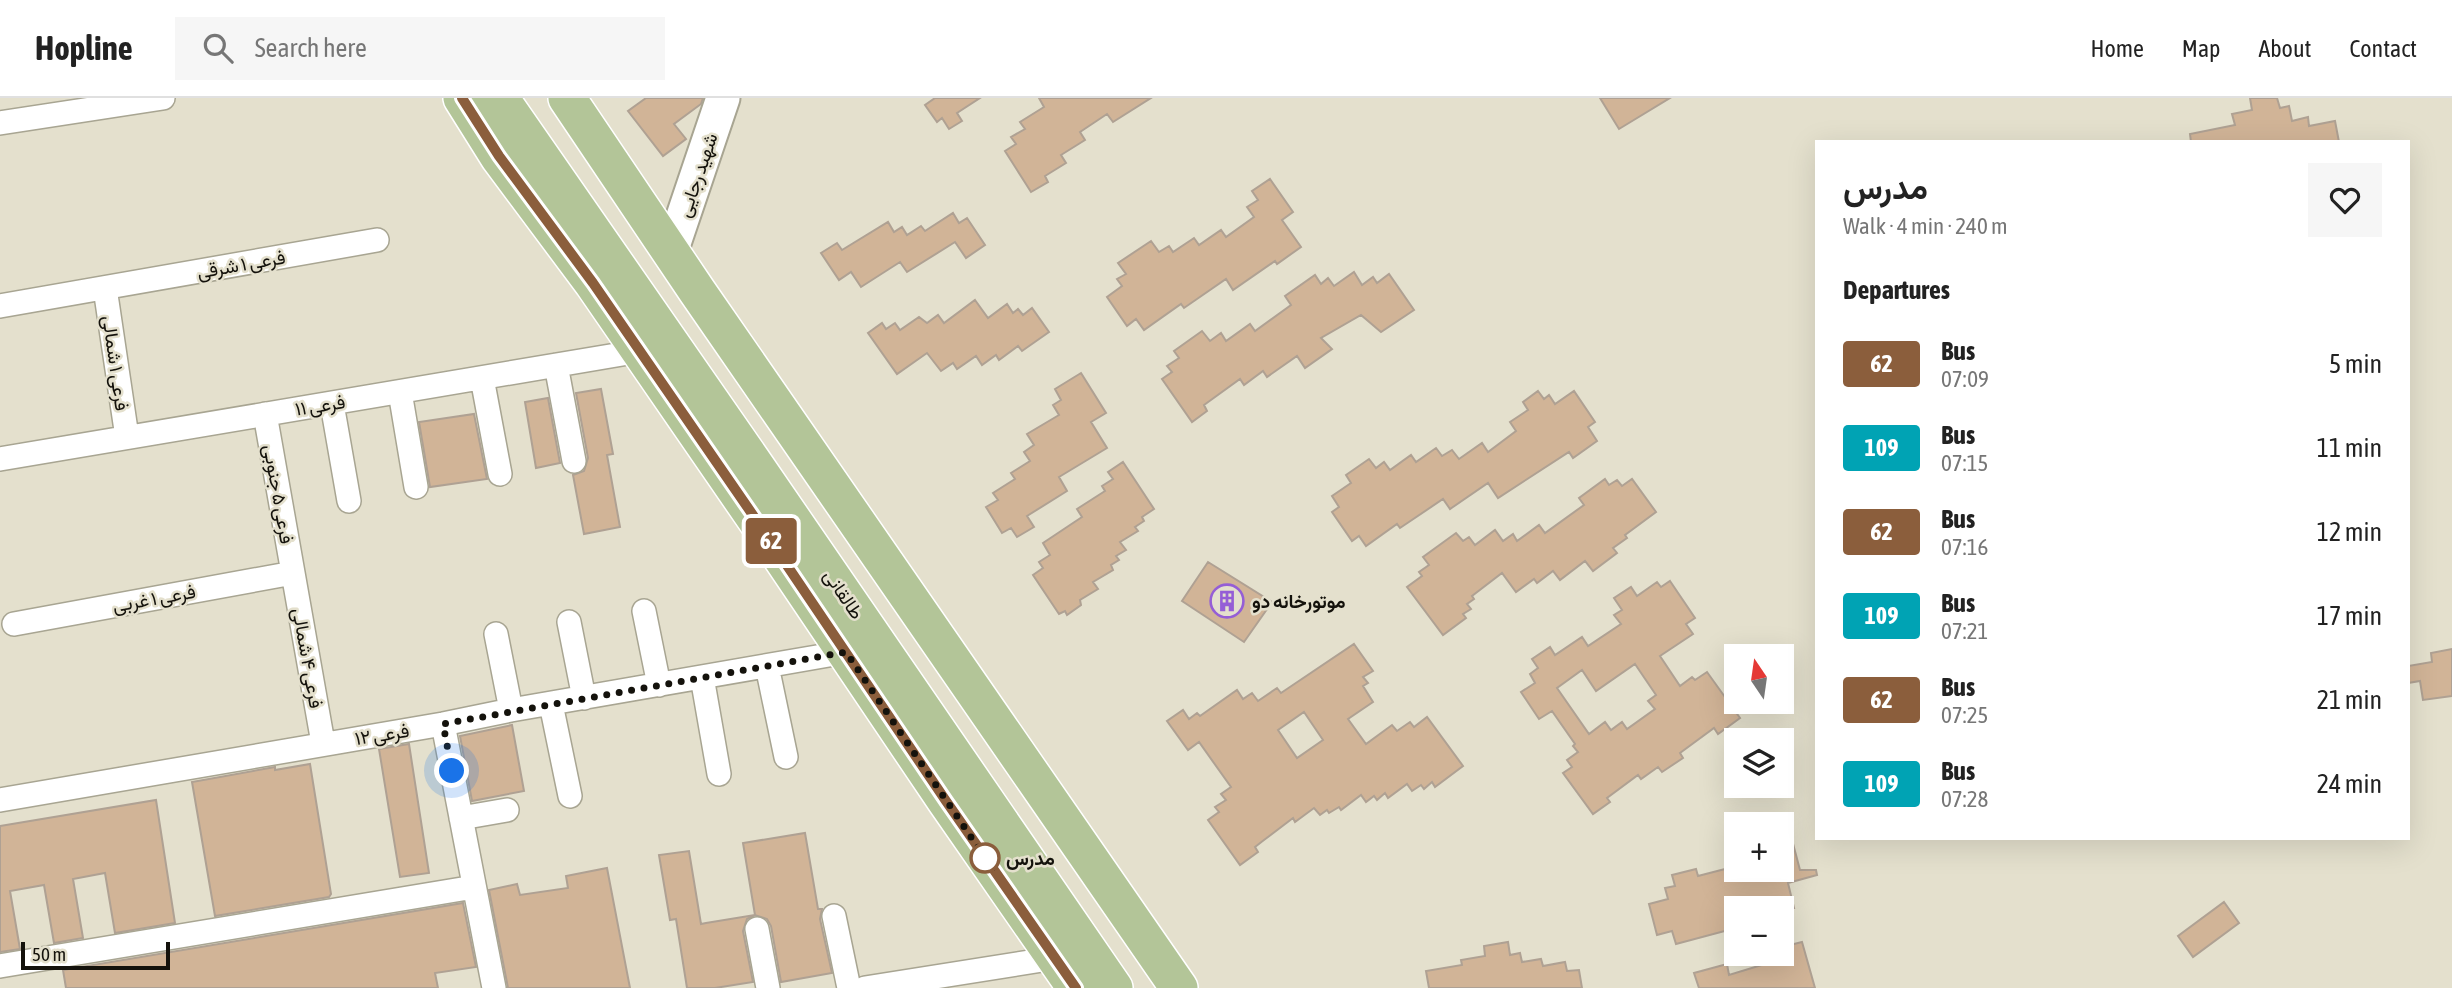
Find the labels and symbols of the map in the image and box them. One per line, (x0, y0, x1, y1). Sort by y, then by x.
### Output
street label: شهید رجایی (672, 130, 723, 220)
street label: فرعی ۱ شرقی (195, 245, 287, 284)
street label: فرعی ۱ شمالی (97, 314, 134, 412)
street label: فرعی ۱۱ (293, 390, 347, 421)
street label: فرعی ۵ جنوبی (258, 443, 299, 546)
line badge: 62 (740, 518, 802, 564)
street label: طالقانی (819, 565, 868, 624)
street label: فرعی ۱ غربی (111, 580, 197, 617)
building icon: موتورخانه دو (1208, 582, 1246, 620)
place label: موتورخانه دو (1252, 590, 1346, 614)
street label: فرعی ۴ شمالی (287, 606, 328, 710)
north arrow (1724, 644, 1794, 714)
street label: فرعی ۱۲ (353, 719, 411, 750)
your location (434, 753, 469, 788)
marker: مدرس (970, 843, 1000, 873)
place label: مدرس (1006, 847, 1055, 871)
scale bar (21, 939, 170, 971)

